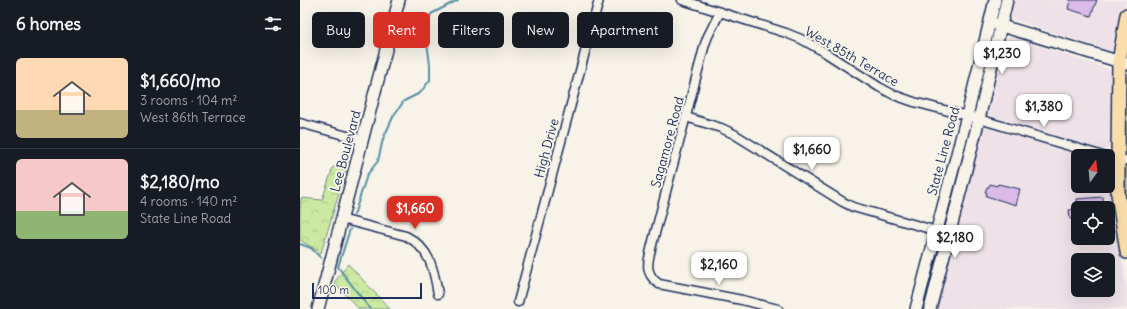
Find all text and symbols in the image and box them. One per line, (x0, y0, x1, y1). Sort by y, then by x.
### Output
chip: Buy (312, 12, 365, 48)
chip: Rent (373, 12, 430, 48)
chip: Filters (438, 12, 504, 48)
chip: New (512, 12, 569, 48)
chip: Apartment (577, 12, 673, 48)
text: 6 homes (16, 13, 81, 35)
icon: filters (262, 13, 284, 35)
street label: West 85th Terrace (802, 23, 902, 90)
pin: $1,230 (969, 41, 1035, 75)
text: $1,230 (983, 45, 1021, 62)
text: $1,660/mo (140, 70, 220, 92)
icon: home (48, 74, 96, 122)
text: 3 rooms · 104 m² (140, 92, 237, 109)
street label: Sagamore Road (647, 94, 688, 189)
pin: $1,380 (1011, 94, 1077, 128)
text: $1,380 (1025, 98, 1063, 115)
street label: State Line Road (923, 105, 964, 197)
street label: Lee Boulevard (326, 108, 365, 194)
text: West 86th Terrace (140, 109, 246, 126)
street label: High Drive (530, 117, 563, 180)
pin: $1,660 (779, 137, 845, 171)
text: $1,660 (793, 141, 831, 158)
north arrow (1071, 149, 1115, 193)
map controls (1071, 149, 1115, 297)
text: $2,180/mo (140, 171, 220, 193)
icon: home (48, 175, 96, 223)
text: 4 rooms · 140 m² (140, 193, 237, 210)
pin: $1,660 (382, 196, 448, 230)
text: $1,660 (396, 200, 434, 217)
button: locate (1071, 201, 1115, 245)
text: State Line Road (140, 210, 231, 227)
pin: $2,180 (922, 225, 988, 259)
text: $2,180 (936, 229, 974, 246)
pin: $2,160 (686, 252, 752, 286)
button: layers (1071, 253, 1115, 297)
text: $2,160 (700, 256, 738, 273)
scale bar (312, 281, 422, 300)
text: 100 m (318, 283, 349, 297)

